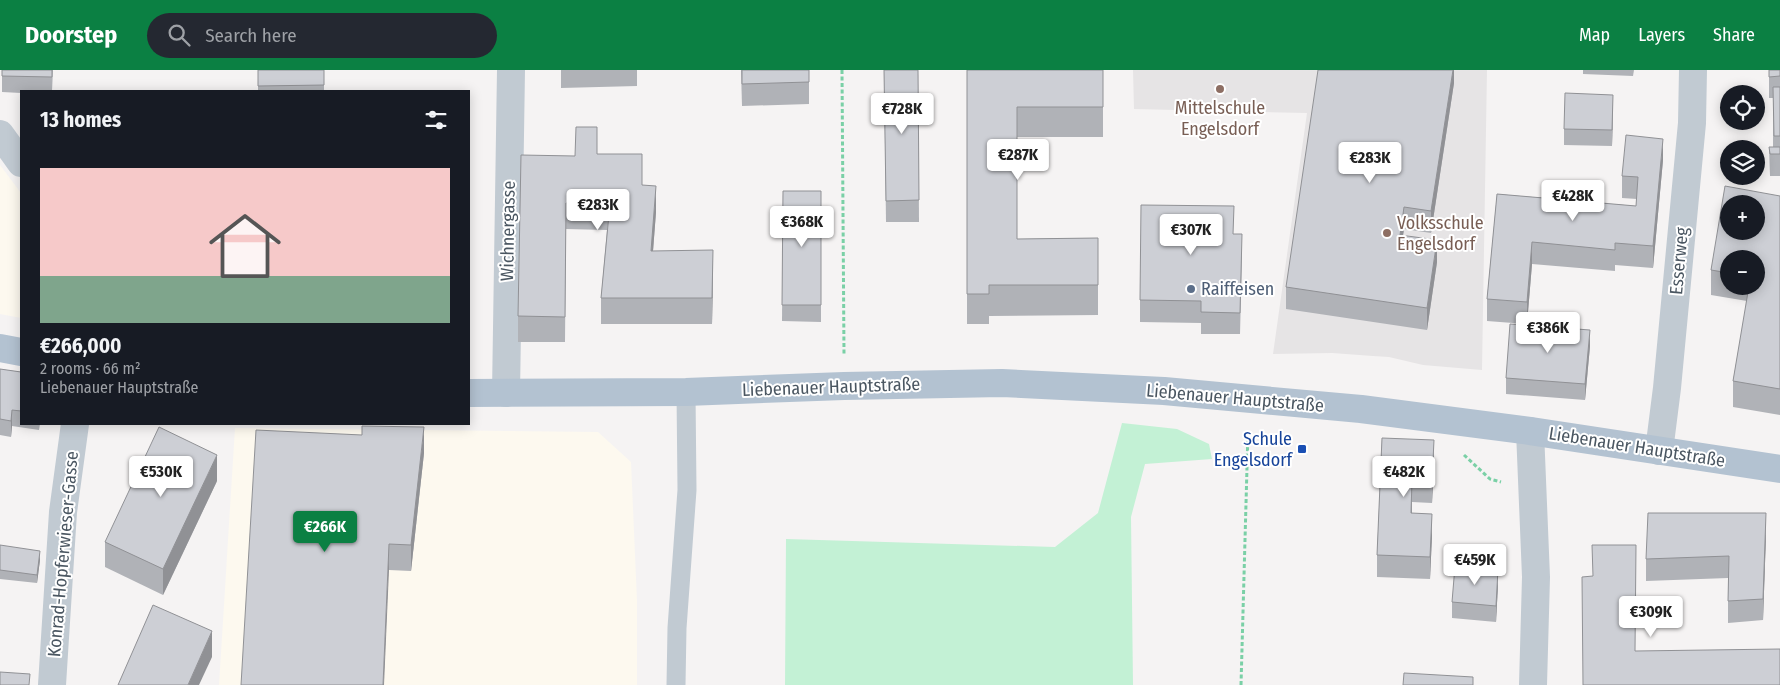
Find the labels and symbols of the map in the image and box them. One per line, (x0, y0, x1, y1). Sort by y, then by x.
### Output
marker: Mittelschule Engelsdorf (1214, 83, 1226, 95)
pin: €728K (867, 92, 937, 135)
place label: Mittelschule Engelsdorf (1175, 97, 1265, 140)
pin: €287K (983, 138, 1053, 181)
pin: €283K (1335, 142, 1405, 184)
street label: Wichnergasse (496, 180, 520, 281)
pin: €428K (1538, 180, 1608, 222)
pin: €283K (563, 189, 633, 231)
pin: €368K (767, 206, 837, 248)
place label: Volksschule Engelsdorf (1397, 212, 1484, 255)
pin: €307K (1156, 214, 1226, 256)
street label: Esserweg (1665, 226, 1693, 296)
marker: Volksschule Engelsdorf (1381, 227, 1393, 239)
place label: Raiffeisen (1201, 278, 1274, 300)
marker: Raiffeisen (1185, 283, 1197, 295)
pin: €386K (1513, 312, 1583, 354)
street label: Liebenauer Hauptstraße (742, 373, 921, 401)
street label: Liebenauer Hauptstraße (1145, 379, 1325, 417)
street label: Liebenauer Hauptstraße (1547, 422, 1727, 472)
place label: Schule Engelsdorf (1214, 428, 1293, 471)
marker: Schule Engelsdorf (1296, 443, 1308, 455)
street label: Konrad-Hopferwieser-Gasse (43, 450, 83, 658)
pin: €530K (126, 456, 196, 498)
pin: €482K (1369, 456, 1439, 498)
pin: €266K (290, 510, 360, 553)
pin: €459K (1440, 544, 1510, 586)
pin: €309K (1616, 596, 1686, 638)

